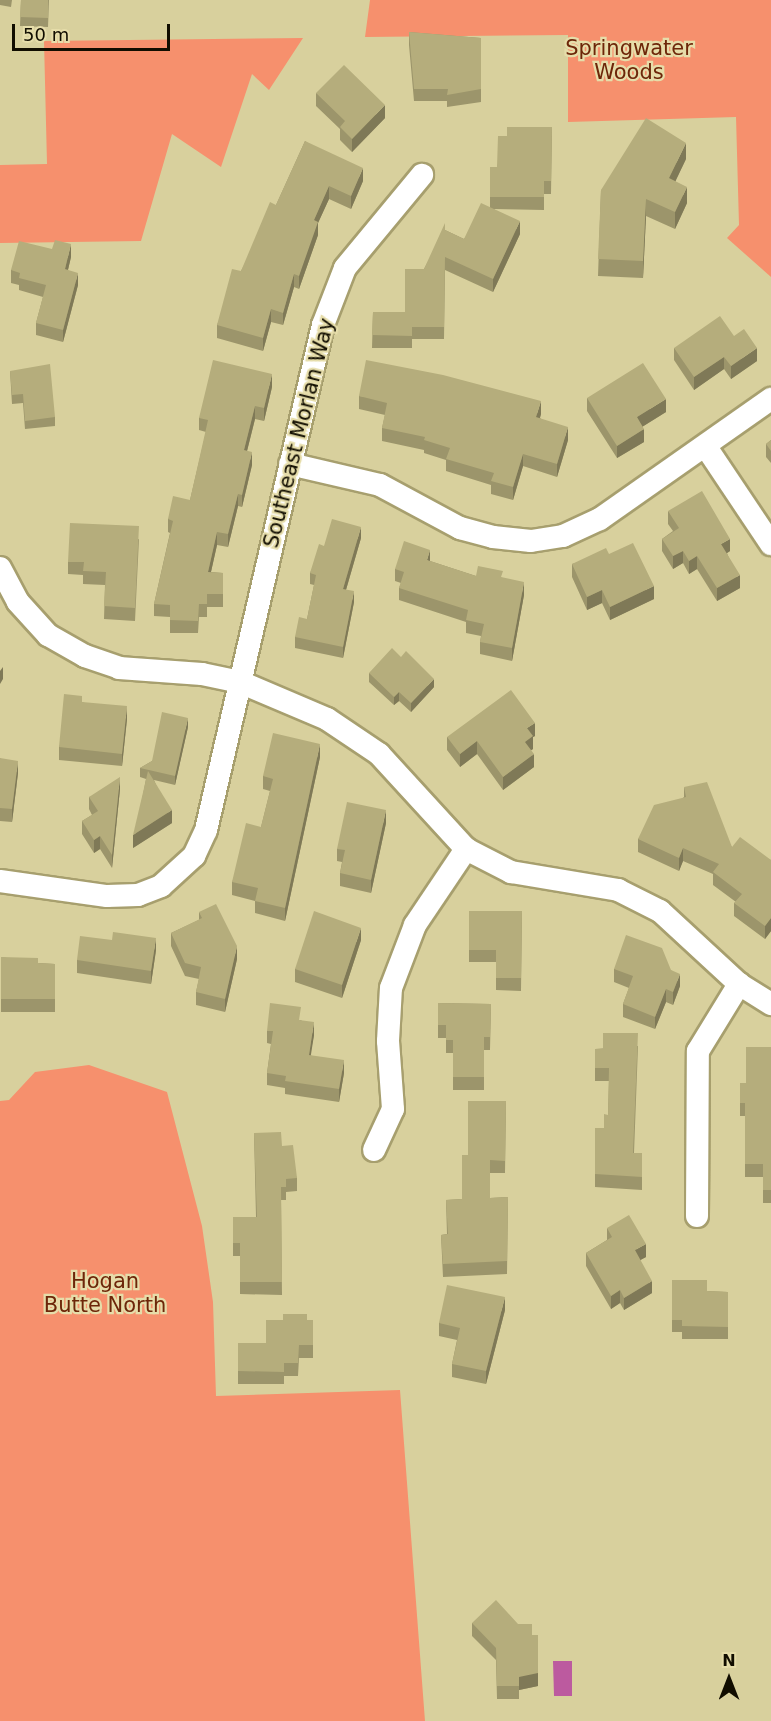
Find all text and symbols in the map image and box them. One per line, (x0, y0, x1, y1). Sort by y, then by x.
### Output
scale bar (15, 12, 172, 50)
text: 50 m (23, 24, 69, 45)
park label: Springwater Woods (565, 35, 693, 85)
street label: Southeast Morlan Way (258, 316, 340, 550)
park label: Hogan Butte North (44, 1268, 166, 1318)
north arrow (699, 1649, 759, 1709)
text: N (722, 1651, 736, 1670)

